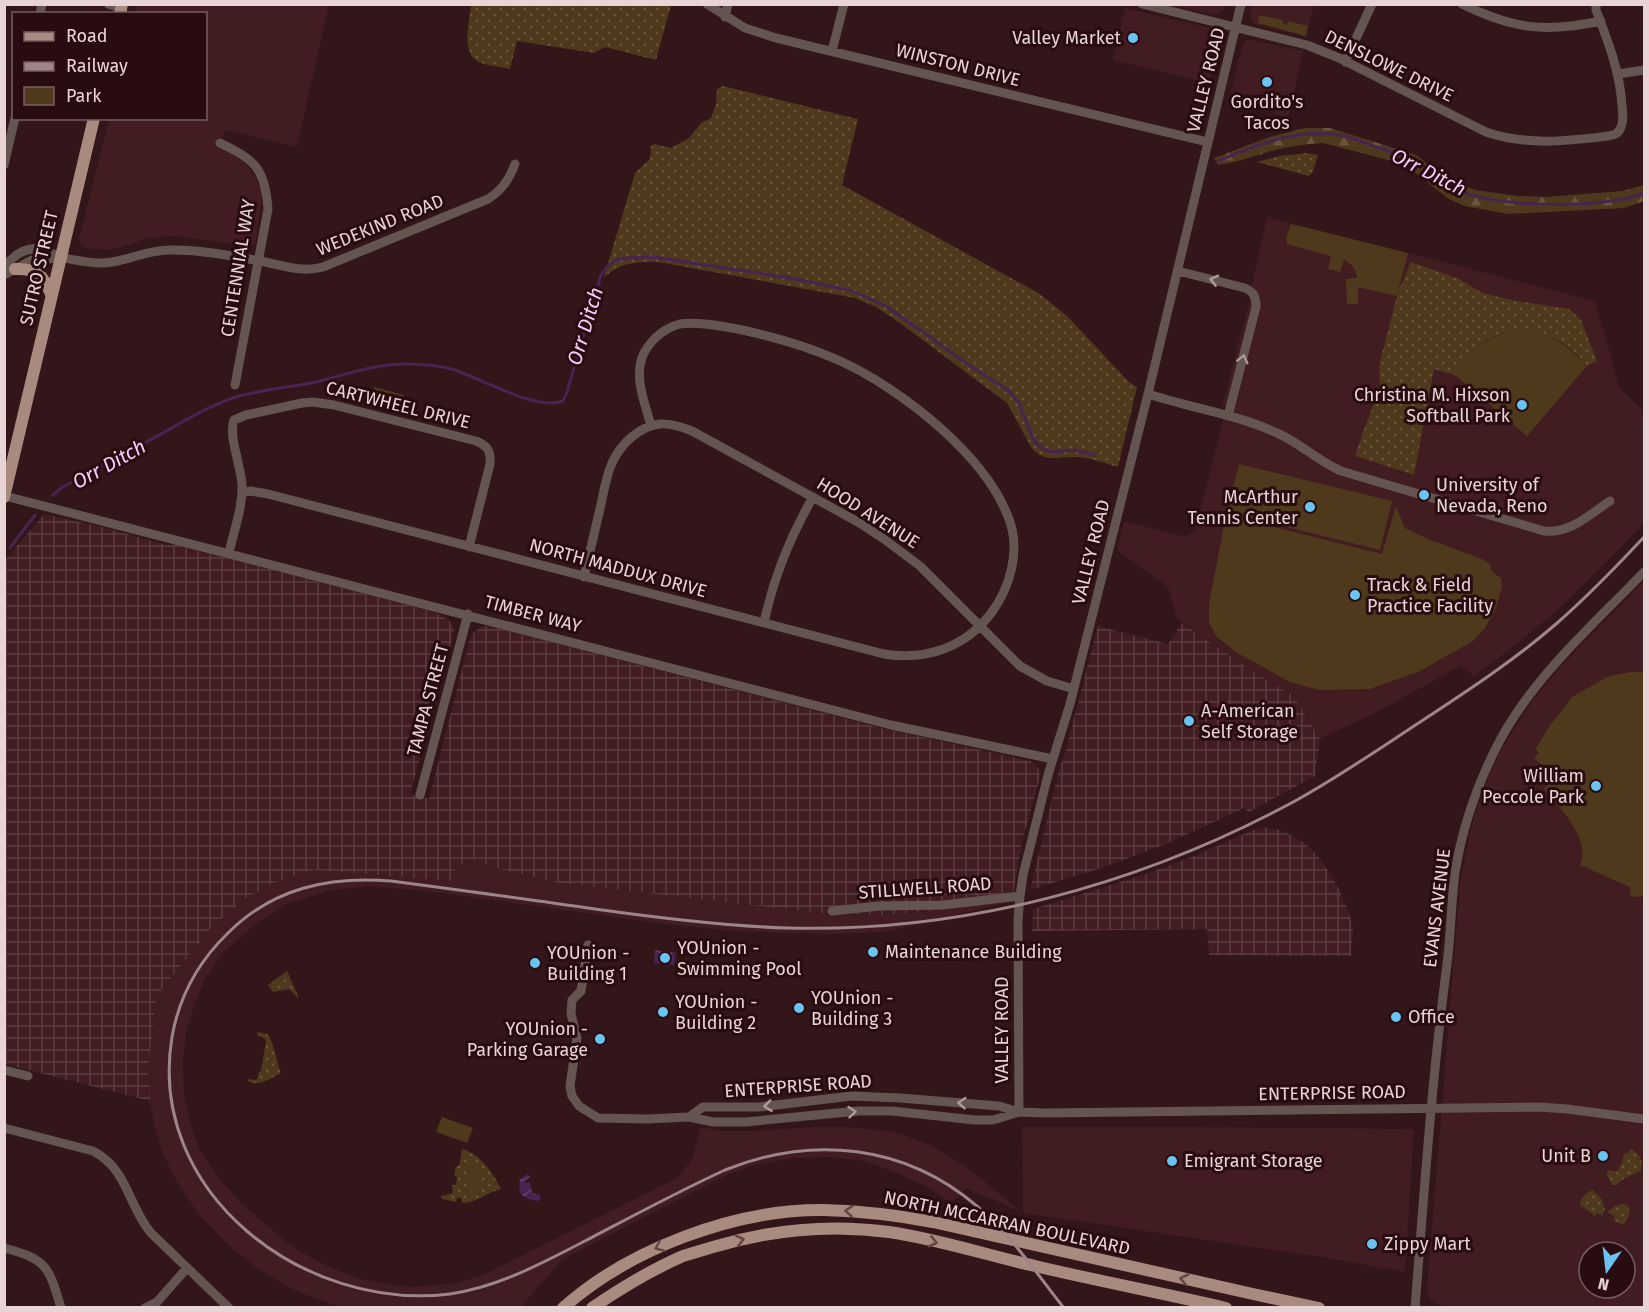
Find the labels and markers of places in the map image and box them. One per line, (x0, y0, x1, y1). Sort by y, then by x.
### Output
place label: Valley Market (1012, 27, 1122, 49)
marker: Valley Market (1126, 31, 1140, 45)
marker: Gordito's Tacos (1260, 75, 1274, 89)
place label: Gordito's Tacos (1231, 91, 1303, 134)
place label: Christina M. Hixson Softball Park (1354, 384, 1511, 427)
marker: Christina M. Hixson Softball Park (1515, 398, 1529, 412)
place label: University of Nevada, Reno (1436, 474, 1548, 517)
place label: McArthur Tennis Center (1187, 486, 1298, 529)
marker: University of Nevada, Reno (1417, 488, 1431, 502)
marker: McArthur Tennis Center (1303, 500, 1317, 514)
place label: Track & Field Practice Facility (1367, 574, 1493, 617)
marker: Track & Field Practice Facility (1348, 588, 1362, 602)
place label: A-American Self Storage (1201, 700, 1298, 743)
marker: A-American Self Storage (1182, 714, 1196, 728)
place label: William Peccole Park (1482, 765, 1585, 808)
marker: William Peccole Park (1589, 779, 1603, 793)
place label: YOUnion - Swimming Pool (677, 937, 802, 980)
place label: Maintenance Building (885, 941, 1062, 963)
place label: YOUnion - Building 1 (547, 942, 629, 985)
marker: Maintenance Building (866, 945, 880, 959)
marker: YOUnion - Swimming Pool (658, 951, 672, 965)
marker: YOUnion - Building 1 (528, 956, 542, 970)
place label: YOUnion - Building 3 (811, 987, 893, 1030)
place label: YOUnion - Building 2 (675, 991, 757, 1034)
marker: YOUnion - Building 3 (792, 1001, 806, 1015)
marker: YOUnion - Building 2 (656, 1005, 670, 1019)
place label: Office (1408, 1006, 1455, 1028)
marker: Office (1389, 1010, 1403, 1024)
place label: YOUnion - Parking Garage (467, 1018, 588, 1061)
marker: YOUnion - Parking Garage (593, 1032, 607, 1046)
place label: Unit B (1541, 1145, 1591, 1167)
marker: Unit B (1596, 1149, 1610, 1163)
place label: Emigrant Storage (1184, 1150, 1323, 1172)
marker: Emigrant Storage (1165, 1154, 1179, 1168)
place label: Zippy Mart (1384, 1233, 1471, 1255)
marker: Zippy Mart (1365, 1237, 1379, 1251)

